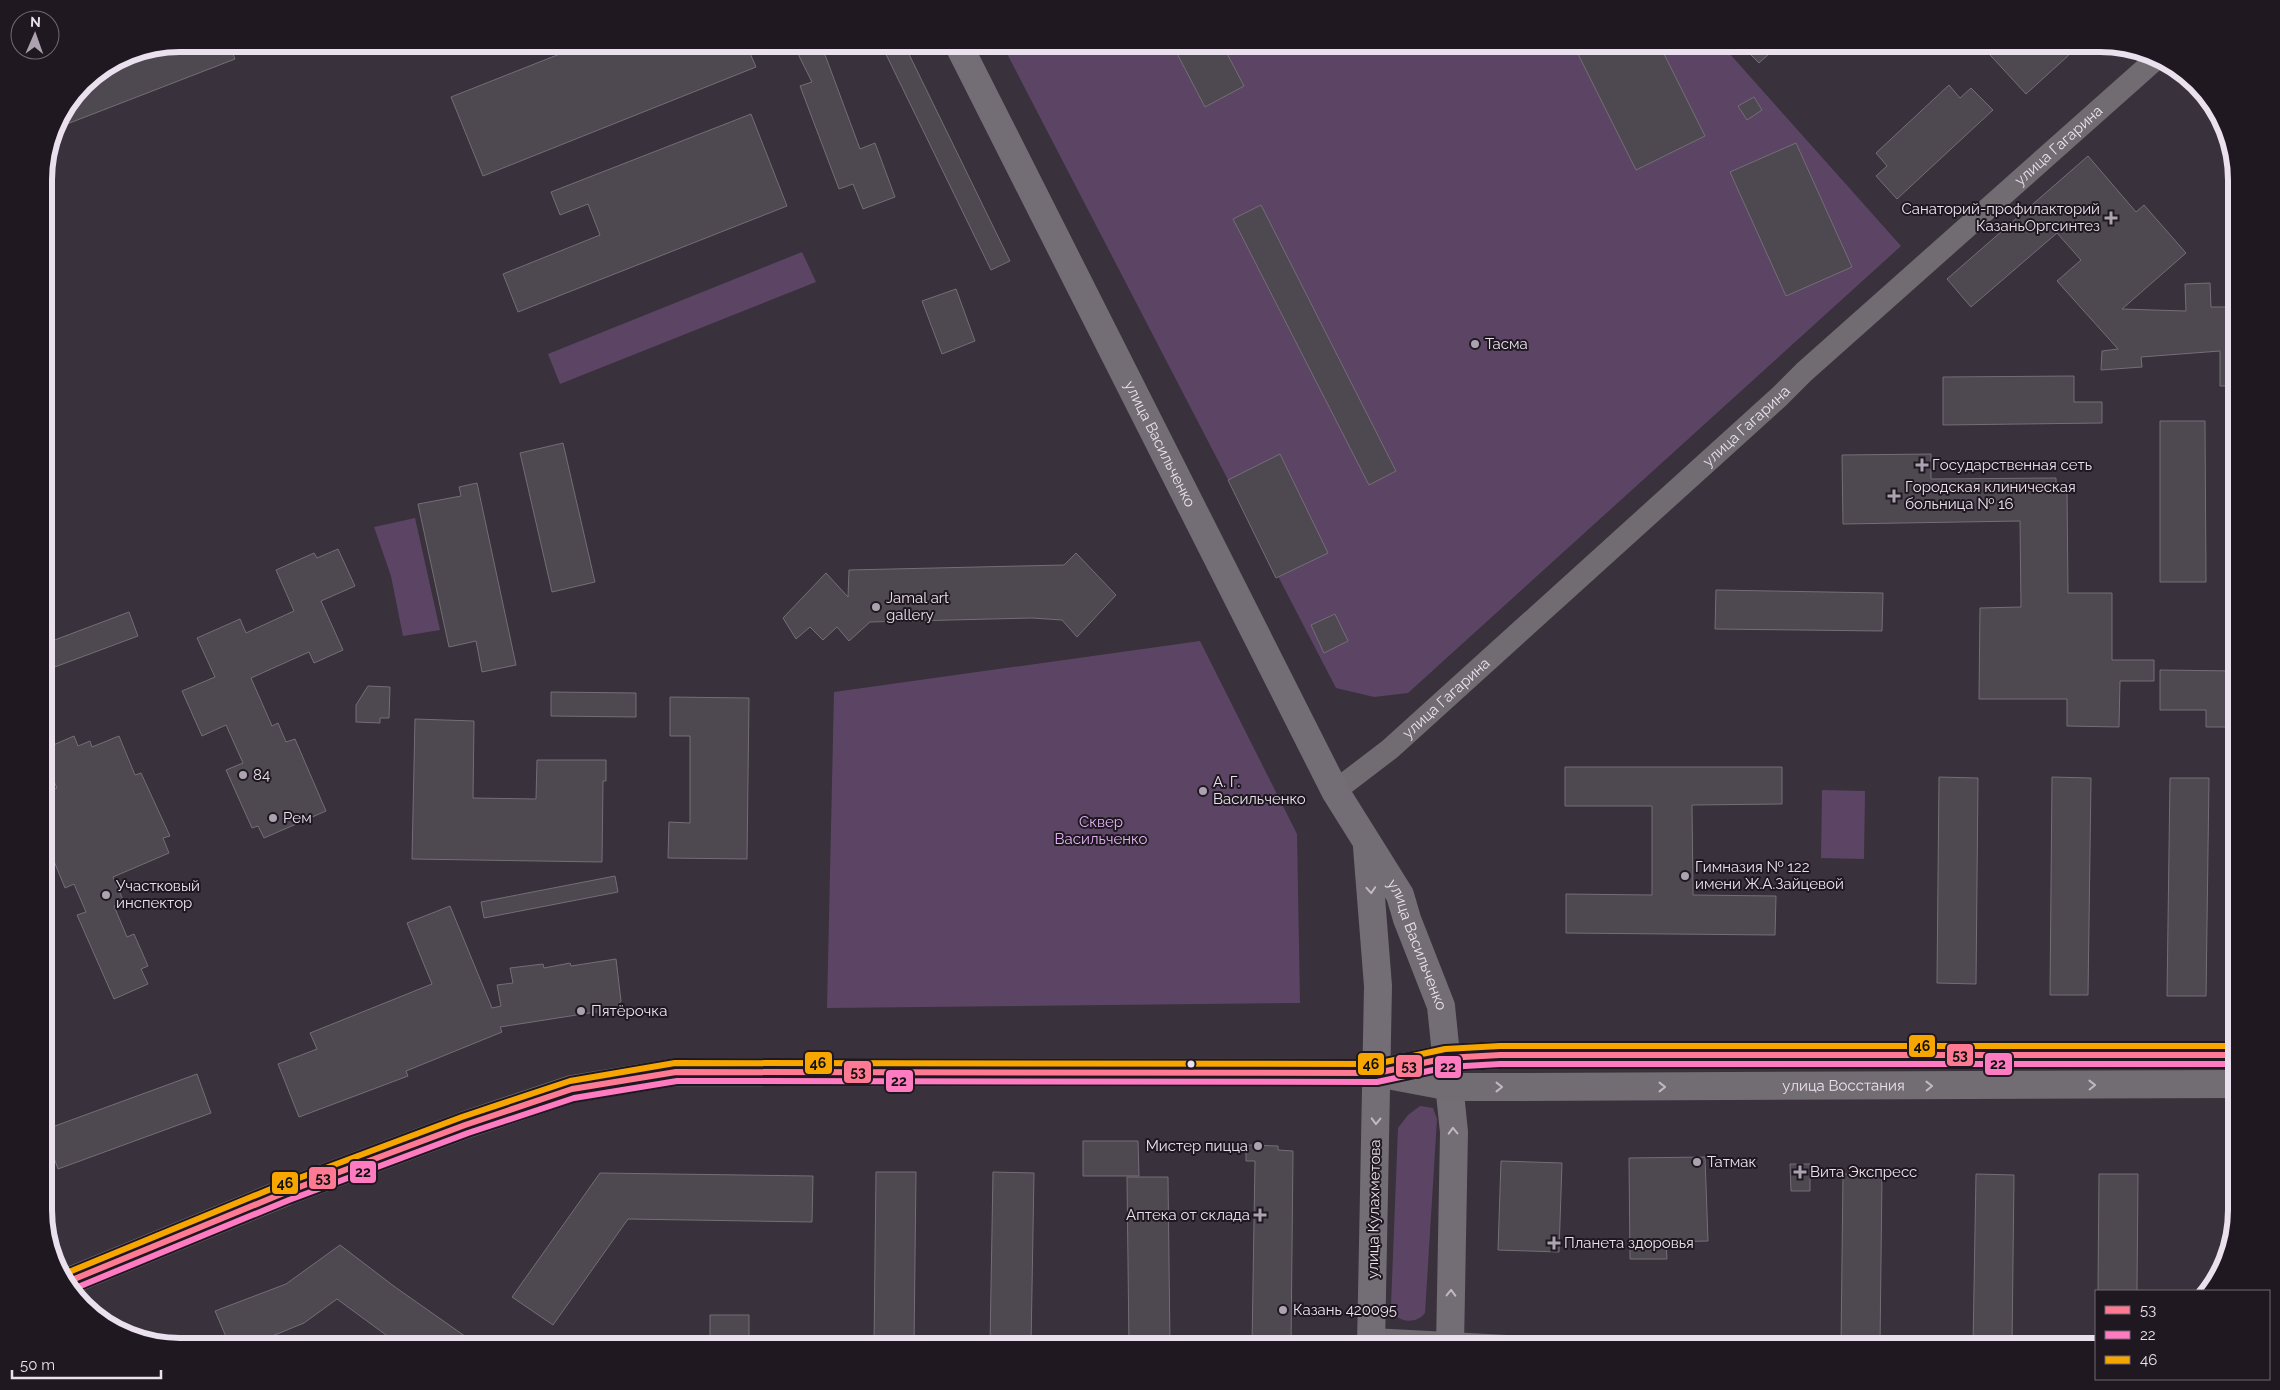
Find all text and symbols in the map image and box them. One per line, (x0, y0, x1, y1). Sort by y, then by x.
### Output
north arrow (10, 10, 60, 60)
text: N (30, 14, 41, 30)
street label: улица Гагарина (2011, 102, 2106, 189)
place label: Санаторий-профилакторий КазаньОргсинтез (1902, 200, 2100, 235)
marker: Санаторий-профилакторий КазаньОргсинтез (2104, 211, 2118, 225)
place label: Тасма (1485, 335, 1528, 353)
marker: Тасма (1469, 338, 1481, 350)
street label: улица Васильченко (1120, 378, 1199, 510)
street label: улица Гагарина (1699, 382, 1794, 471)
place label: Государственная сеть (1932, 456, 2092, 474)
marker: Государственная сеть (1916, 459, 1928, 471)
place label: Городская клиническая больница № 16 (1905, 478, 2076, 513)
marker: Городская клиническая больница № 16 (1887, 489, 1901, 503)
place label: Jamal art gallery (886, 589, 949, 624)
marker: Jamal art gallery (870, 601, 882, 613)
street label: улица Гагарина (1399, 654, 1494, 742)
place label: 84 (253, 766, 270, 784)
marker: 84 (237, 769, 249, 781)
place label: А. Г. Васильченко (1213, 773, 1306, 808)
marker: А. Г. Васильченко (1197, 785, 1209, 797)
place label: Рем (283, 809, 312, 827)
marker: Рем (267, 812, 279, 824)
park label: Сквер Васильченко (1055, 813, 1147, 848)
place label: Гимназия № 122 имени Ж.А.Зайцевой (1695, 858, 1844, 893)
marker: Гимназия № 122 имени Ж.А.Зайцевой (1679, 870, 1691, 882)
street label: улица Васильченко (1383, 876, 1451, 1013)
place label: Участковый инспектор (116, 877, 200, 912)
one-way arrow (1365, 886, 1376, 894)
marker: Участковый инспектор (100, 889, 112, 901)
place label: Пятёрочка (591, 1002, 667, 1020)
marker: Пятёрочка (575, 1005, 587, 1017)
line badge: 46 (1908, 1034, 1936, 1058)
text: 46 (1914, 1038, 1930, 1054)
line badge: 53 (1946, 1043, 1974, 1067)
text: 53 (1952, 1047, 1968, 1063)
line badge: 46 (804, 1051, 833, 1075)
line badge: 46 (1357, 1052, 1385, 1076)
line badge: 22 (1984, 1052, 2013, 1076)
line badge: 53 (1395, 1054, 1423, 1078)
text: 46 (810, 1055, 826, 1071)
line badge: 22 (1434, 1055, 1462, 1079)
text: 46 (1363, 1056, 1379, 1072)
text: 22 (1990, 1056, 2006, 1072)
text: 53 (1401, 1058, 1417, 1074)
unlabelled marker (1186, 1059, 1196, 1069)
text: 22 (1440, 1059, 1456, 1075)
line badge: 53 (843, 1060, 872, 1084)
text: 53 (850, 1064, 866, 1080)
line badge: 22 (885, 1069, 914, 1093)
text: 22 (891, 1073, 907, 1089)
street label: улица Восстания (1782, 1076, 1905, 1095)
one-way arrow (2088, 1079, 2096, 1090)
one-way arrow (1926, 1081, 1934, 1091)
one-way arrow (1496, 1082, 1504, 1092)
one-way arrow (1658, 1082, 1666, 1092)
one-way arrow (1371, 1118, 1381, 1126)
one-way arrow (1448, 1127, 1459, 1135)
place label: Мистер пицца (1146, 1137, 1248, 1155)
street label: улица Кулахметова (1364, 1139, 1384, 1279)
marker: Мистер пицца (1252, 1140, 1264, 1152)
place label: Татмак (1707, 1153, 1756, 1171)
marker: Татмак (1691, 1156, 1703, 1168)
line badge: 22 (349, 1160, 377, 1184)
place label: Вита Экспресс (1810, 1163, 1917, 1181)
text: 22 (355, 1164, 371, 1180)
line badge: 53 (308, 1166, 337, 1190)
marker: Вита Экспресс (1794, 1166, 1806, 1178)
text: 53 (315, 1170, 331, 1186)
line badge: 46 (271, 1171, 299, 1195)
text: 46 (277, 1175, 293, 1191)
place label: Аптека от склада (1126, 1206, 1250, 1224)
marker: Аптека от склада (1254, 1209, 1266, 1221)
place label: Планета здоровья (1564, 1234, 1694, 1252)
marker: Планета здоровья (1548, 1237, 1560, 1249)
one-way arrow (1446, 1289, 1456, 1297)
legend (2095, 1290, 2270, 1380)
place label: Казань 420095 (1293, 1301, 1397, 1319)
text: 53 (2140, 1301, 2156, 1319)
marker: Казань 420095 (1277, 1304, 1289, 1316)
text: 22 (2140, 1326, 2156, 1344)
scale bar (12, 1348, 161, 1380)
text: 46 (2140, 1351, 2157, 1369)
text: 50 m (20, 1356, 55, 1374)

